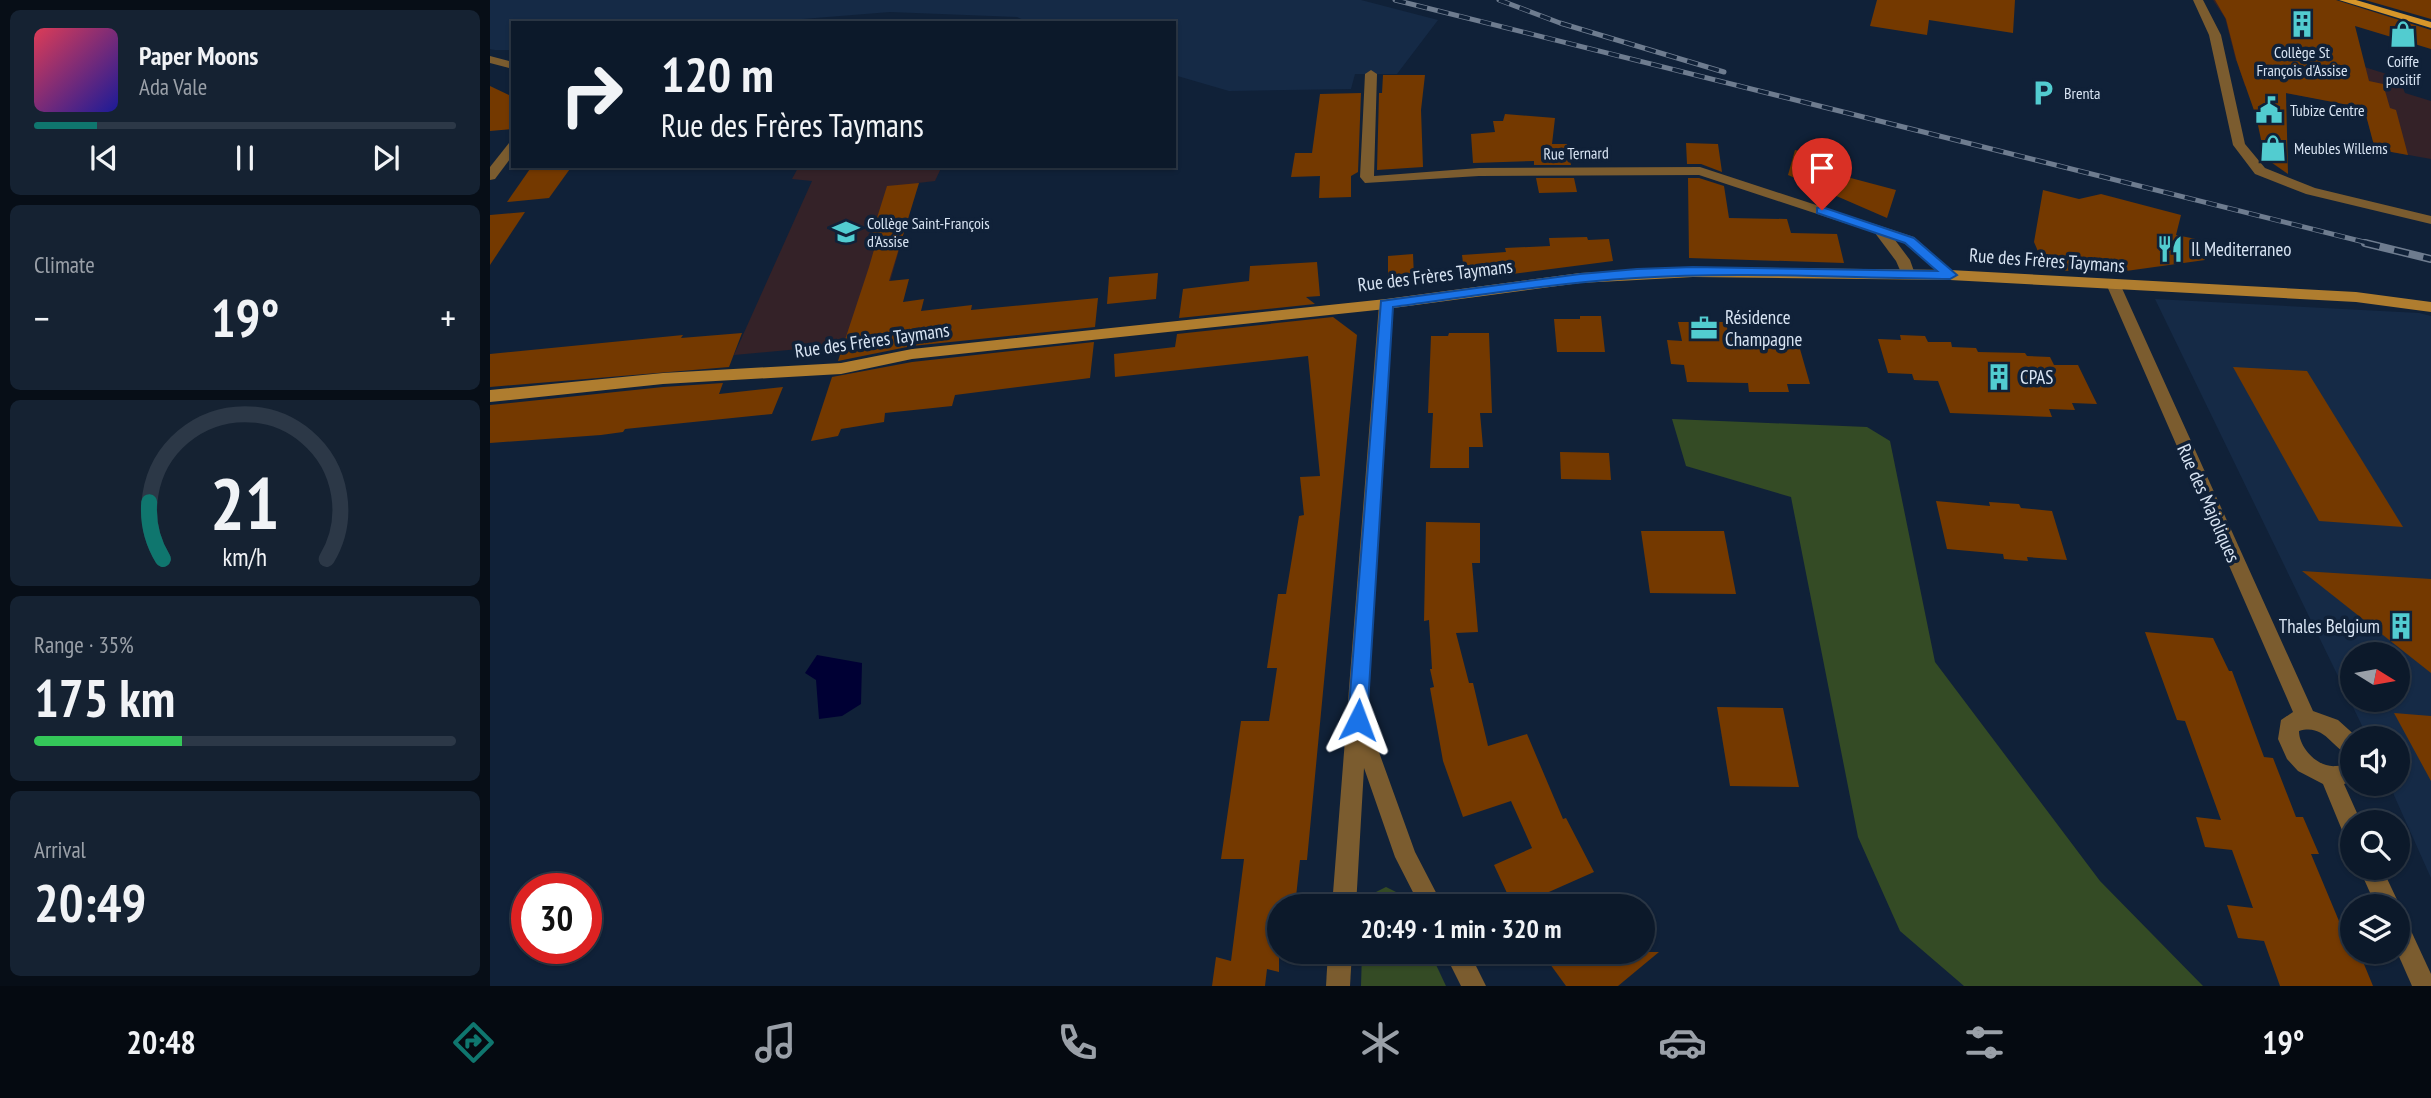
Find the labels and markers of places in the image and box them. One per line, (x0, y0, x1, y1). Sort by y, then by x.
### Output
building icon: Collège St François d'Assise (2287, 9, 2317, 39)
shop icon: Coiffe positif (2388, 19, 2418, 49)
place label: Collège St François d'Assise (2256, 42, 2348, 80)
place label: Coiffe positif (2386, 51, 2421, 89)
parking icon: Brenta (2028, 78, 2058, 108)
place label: Brenta (2064, 83, 2100, 103)
public building icon: Tubize Centre (2254, 95, 2284, 125)
place label: Tubize Centre (2290, 100, 2365, 120)
shop icon: Meubles Willems (2258, 133, 2288, 163)
pin (1792, 138, 1852, 210)
place label: Meubles Willems (2294, 138, 2388, 158)
place label: Collège Saint-François d'Assise (867, 213, 990, 251)
school or university icon: Collège Saint-François d'Assise (831, 217, 861, 247)
restaurant icon: Il Mediterraneo (2155, 234, 2185, 264)
place label: Il Mediterraneo (2191, 237, 2291, 261)
place label: Résidence Champagne (1725, 305, 1802, 351)
office icon: Résidence Champagne (1689, 313, 1719, 343)
building icon: CPAS (1984, 362, 2014, 392)
place label: CPAS (2020, 365, 2053, 389)
building icon: Thales Belgium (2386, 611, 2416, 641)
place label: Thales Belgium (2279, 614, 2380, 638)

